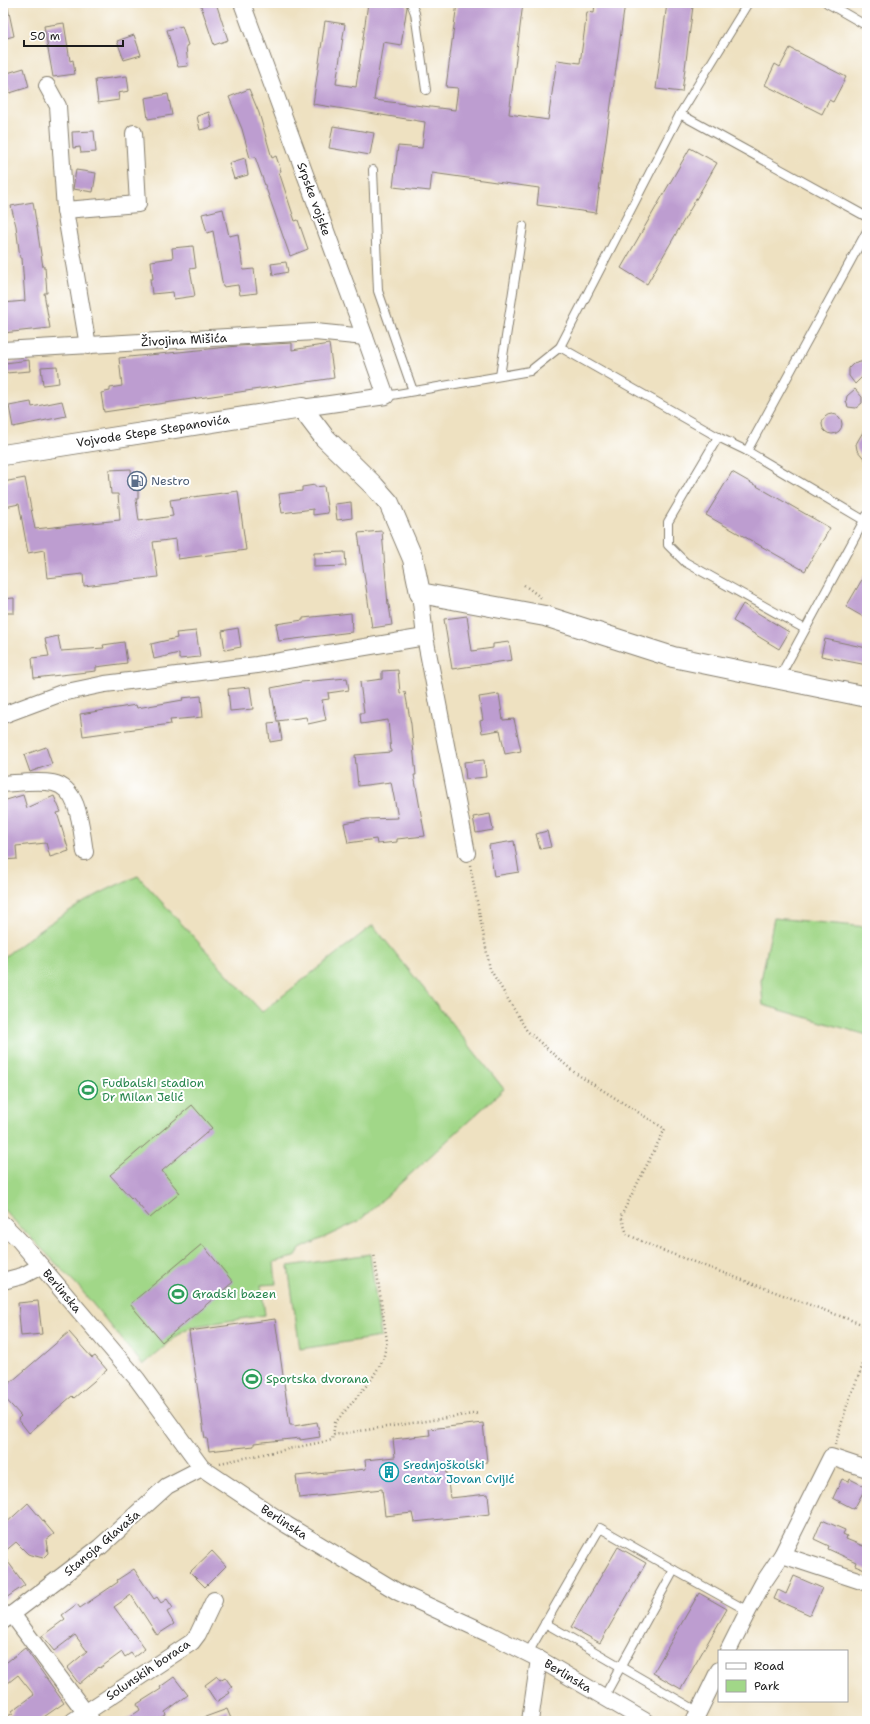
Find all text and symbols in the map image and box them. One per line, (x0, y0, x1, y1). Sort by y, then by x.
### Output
scale bar (24, 22, 123, 48)
text: 50 m (30, 28, 60, 44)
street label: Srpske vojske (293, 160, 335, 238)
street label: Živojina Mišića (141, 330, 228, 350)
street label: Vojvode Stepe Stepanovića (75, 411, 231, 451)
fuel station icon: Nestro (126, 470, 148, 492)
place label: Nestro (151, 473, 190, 489)
place label: Fudbalski stadion Dr Milan Jelić (102, 1075, 204, 1105)
sports icon: Fudbalski stadion Dr Milan Jelić (77, 1079, 99, 1101)
street label: Berlinska (39, 1266, 85, 1317)
sports icon: Gradski bazen (167, 1283, 189, 1305)
place label: Gradski bazen (192, 1286, 276, 1302)
sports icon: Sportska dvorana (241, 1368, 263, 1390)
place label: Sportska dvorana (266, 1371, 369, 1387)
place label: Srednjoškolski Centar Jovan Cvijić (403, 1457, 514, 1487)
building icon: Srednjoškolski Centar Jovan Cvijić (378, 1461, 400, 1483)
street label: Berlinska (258, 1501, 311, 1543)
street label: Stanoja Glavaša (61, 1506, 144, 1580)
street label: Solunskih boraca (103, 1636, 194, 1704)
legend (718, 1650, 848, 1702)
street label: Berlinska (541, 1656, 595, 1697)
text: Road (754, 1658, 785, 1674)
text: Park (754, 1678, 780, 1694)

